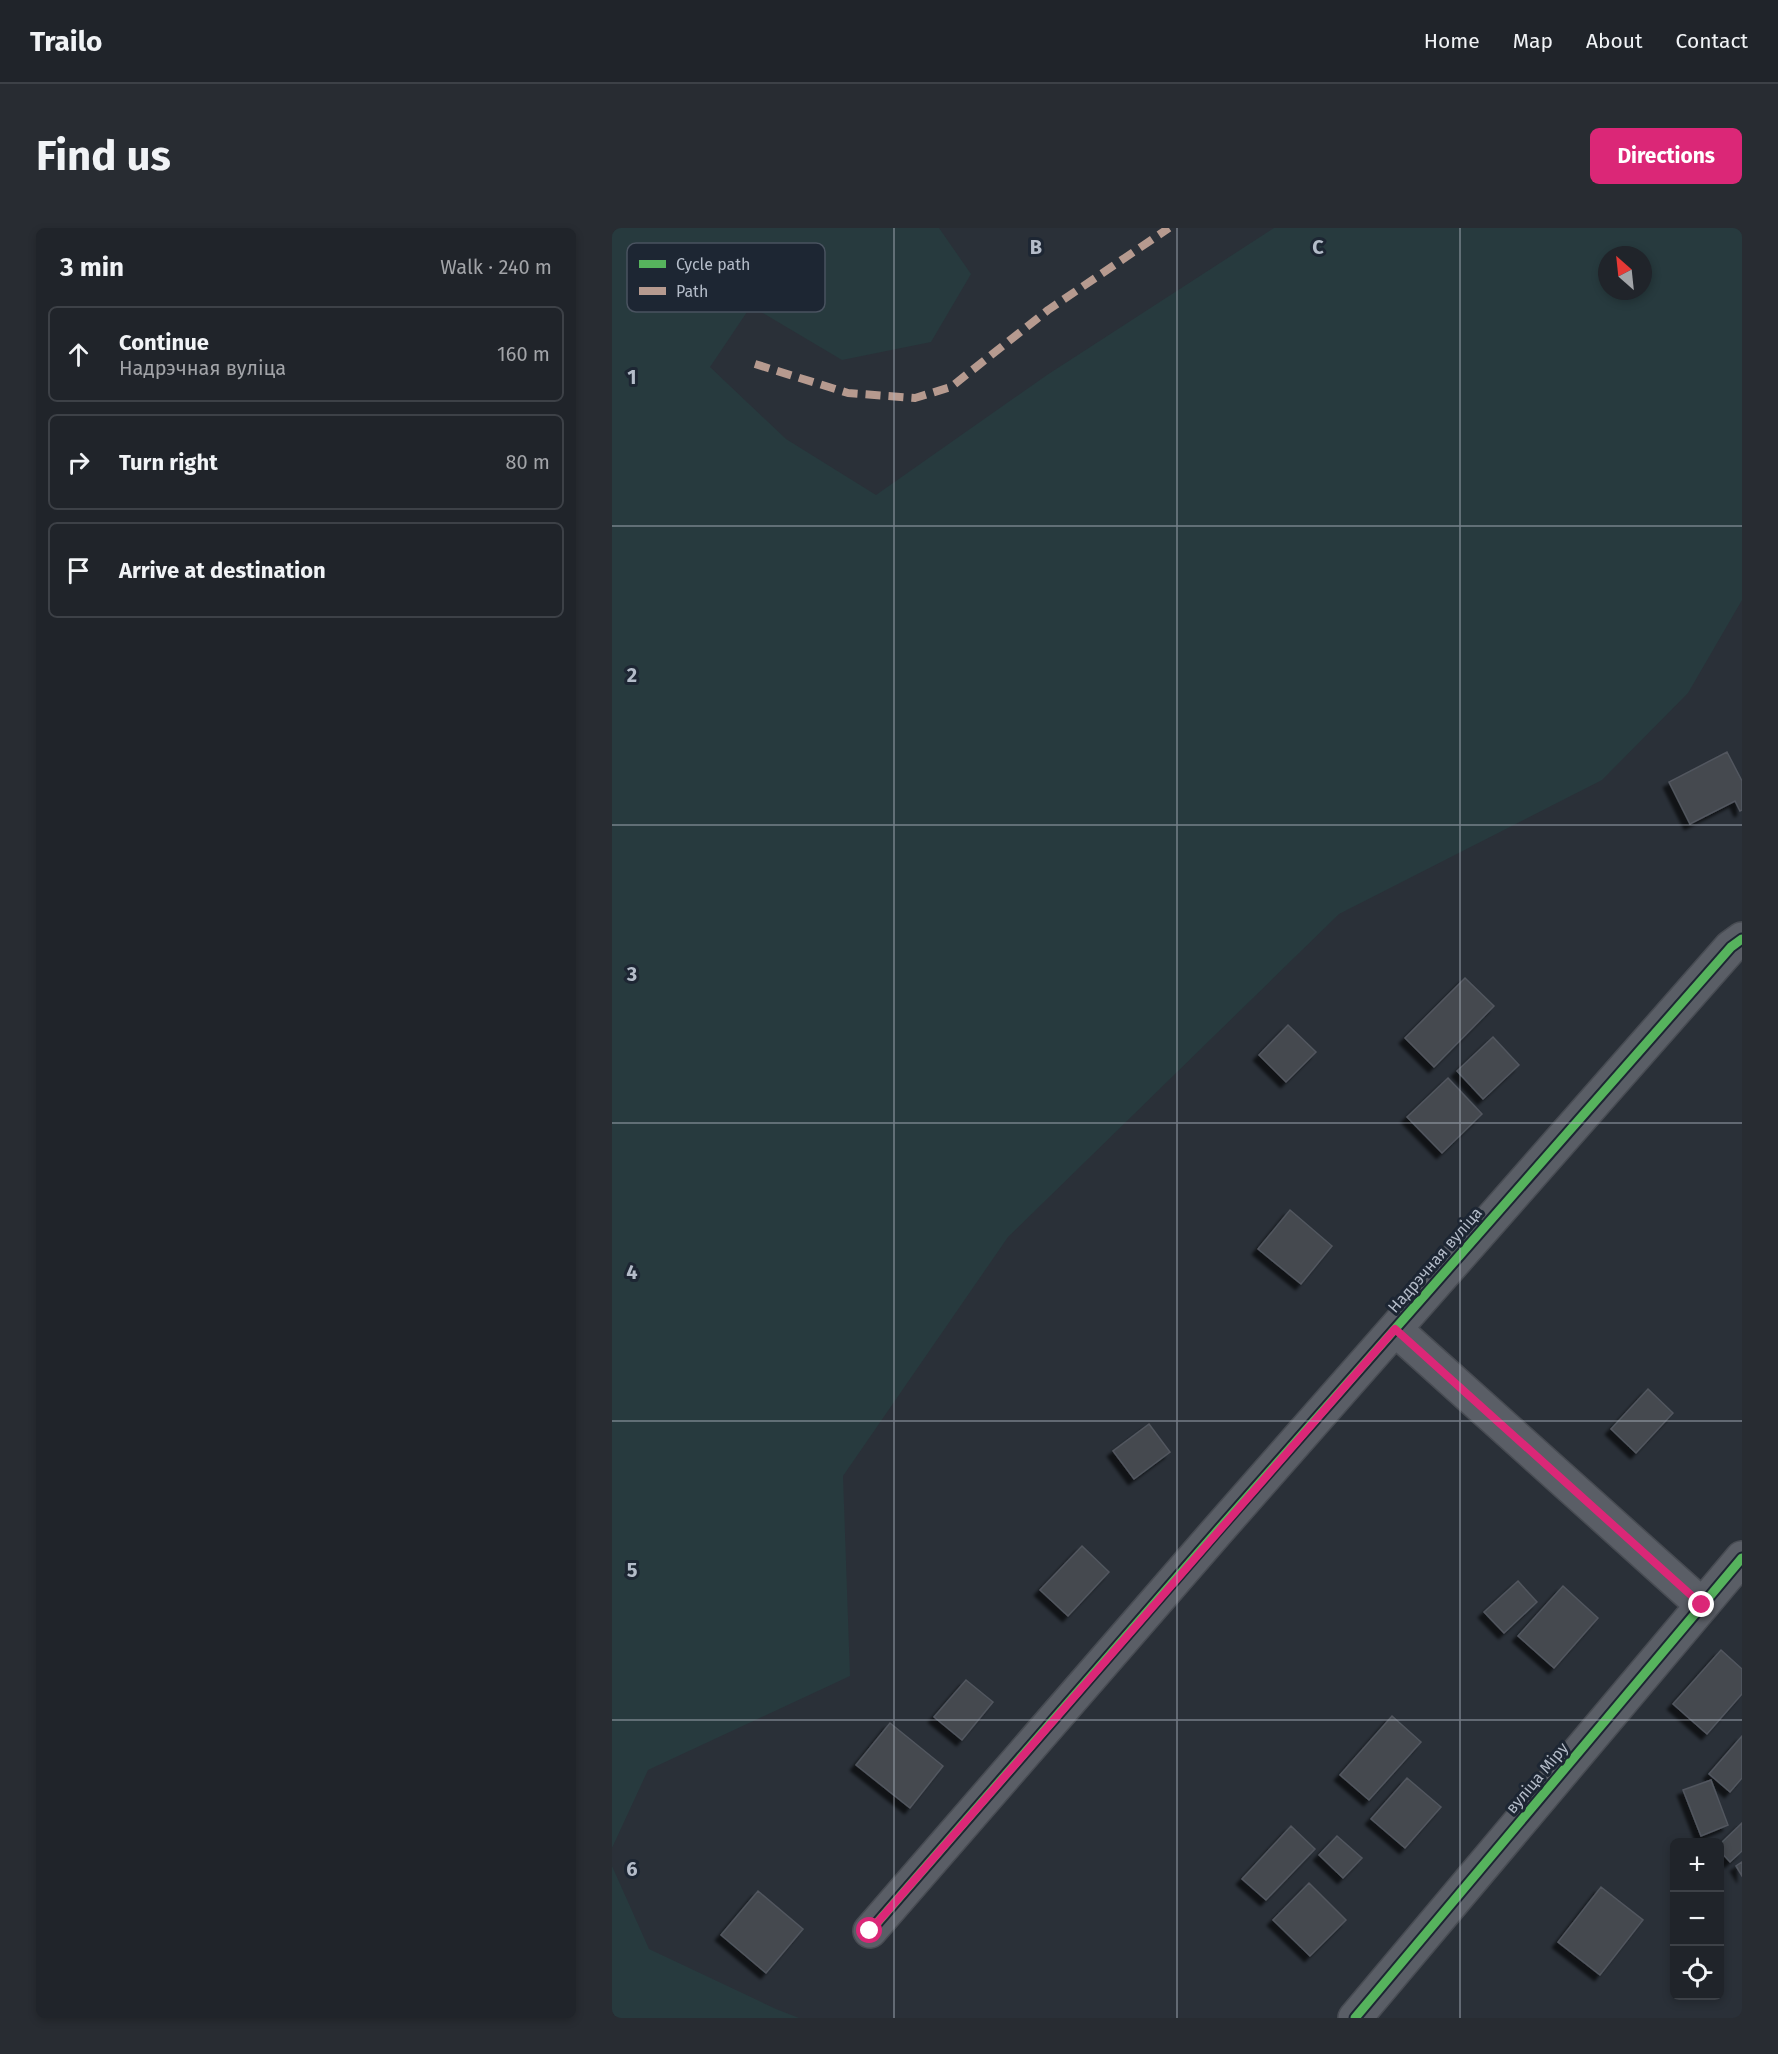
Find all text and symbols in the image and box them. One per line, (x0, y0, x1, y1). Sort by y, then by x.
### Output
text: Trailo (30, 25, 102, 58)
text: Home (1424, 28, 1480, 54)
text: Map (1513, 28, 1553, 54)
text: About (1586, 28, 1643, 54)
text: Contact (1676, 28, 1748, 54)
button: Directions (1590, 128, 1742, 184)
text: Find us (36, 131, 171, 181)
text: B (1030, 235, 1042, 259)
text: C (1312, 235, 1324, 259)
legend (627, 243, 825, 312)
north arrow (1598, 246, 1652, 300)
text: 3 min (60, 252, 124, 283)
text: Walk · 240 m (440, 255, 552, 279)
text: Cycle path (676, 255, 750, 274)
text: Path (676, 282, 708, 301)
text: Continue (119, 329, 209, 356)
icon: ahead (62, 338, 95, 371)
text: 160 m (497, 342, 550, 366)
text: Надрэчная вуліца (119, 356, 286, 380)
text: 1 (627, 365, 637, 389)
icon: right (62, 446, 95, 479)
text: Turn right (119, 449, 218, 476)
text: 80 m (505, 450, 550, 474)
icon: arrive (62, 554, 95, 587)
text: Arrive at destination (119, 557, 326, 584)
text: 2 (627, 663, 637, 687)
text: 3 (626, 962, 637, 986)
street label: Надрэчная вуліца (1384, 1203, 1486, 1317)
text: 4 (626, 1260, 638, 1284)
text: 5 (627, 1558, 638, 1582)
route end (1688, 1591, 1714, 1617)
street label: вуліца Міру (1502, 1739, 1572, 1817)
map controls (1670, 1838, 1724, 2000)
button: + (1670, 1838, 1724, 1892)
text: 6 (626, 1857, 638, 1881)
button: − (1670, 1892, 1724, 1946)
route start (856, 1917, 882, 1943)
button: locate (1670, 1946, 1724, 2000)

